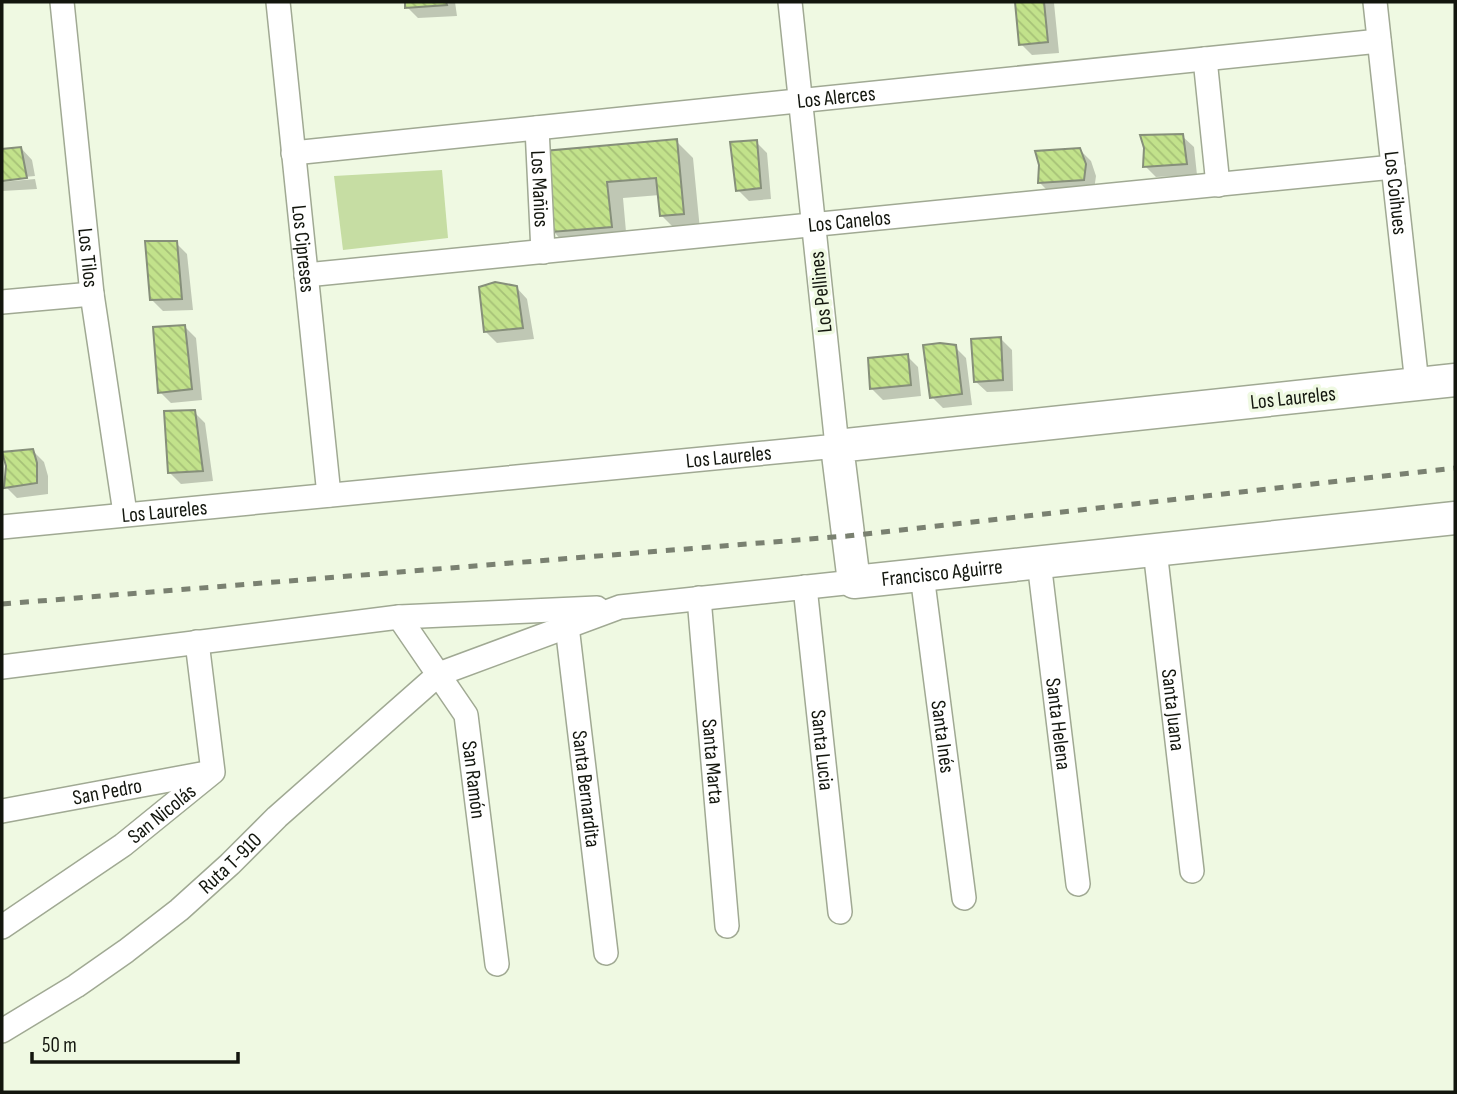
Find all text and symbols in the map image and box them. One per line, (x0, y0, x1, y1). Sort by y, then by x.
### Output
street label: Los Alerces (796, 81, 877, 113)
street label: Los Mañios (526, 150, 554, 228)
street label: Los Coihues (1379, 150, 1413, 236)
street label: Los Cipreses (287, 204, 320, 294)
street label: Los Canelos (807, 204, 892, 238)
street label: Los Tilos (73, 227, 104, 289)
street label: Los Pellines (804, 250, 838, 334)
street label: Los Laureles (1249, 381, 1337, 415)
street label: Los Laureles (685, 440, 773, 473)
street label: Los Laureles (120, 495, 208, 528)
street label: Francisco Aguirre (880, 554, 1004, 592)
street label: Santa Juana (1156, 668, 1191, 752)
street label: Santa Helena (1041, 676, 1077, 771)
street label: Santa Inés (926, 699, 960, 775)
street label: Santa Lucia (806, 708, 839, 792)
street label: Santa Marta (697, 718, 729, 805)
street label: Santa Bernardita (567, 729, 606, 849)
street label: San Ramón (457, 739, 491, 820)
street label: San Pedro (71, 773, 144, 810)
street label: San Nicolás (123, 778, 201, 849)
street label: Ruta T-910 (193, 827, 267, 899)
scale bar (32, 1020, 238, 1064)
text: 50 m (42, 1033, 77, 1058)

